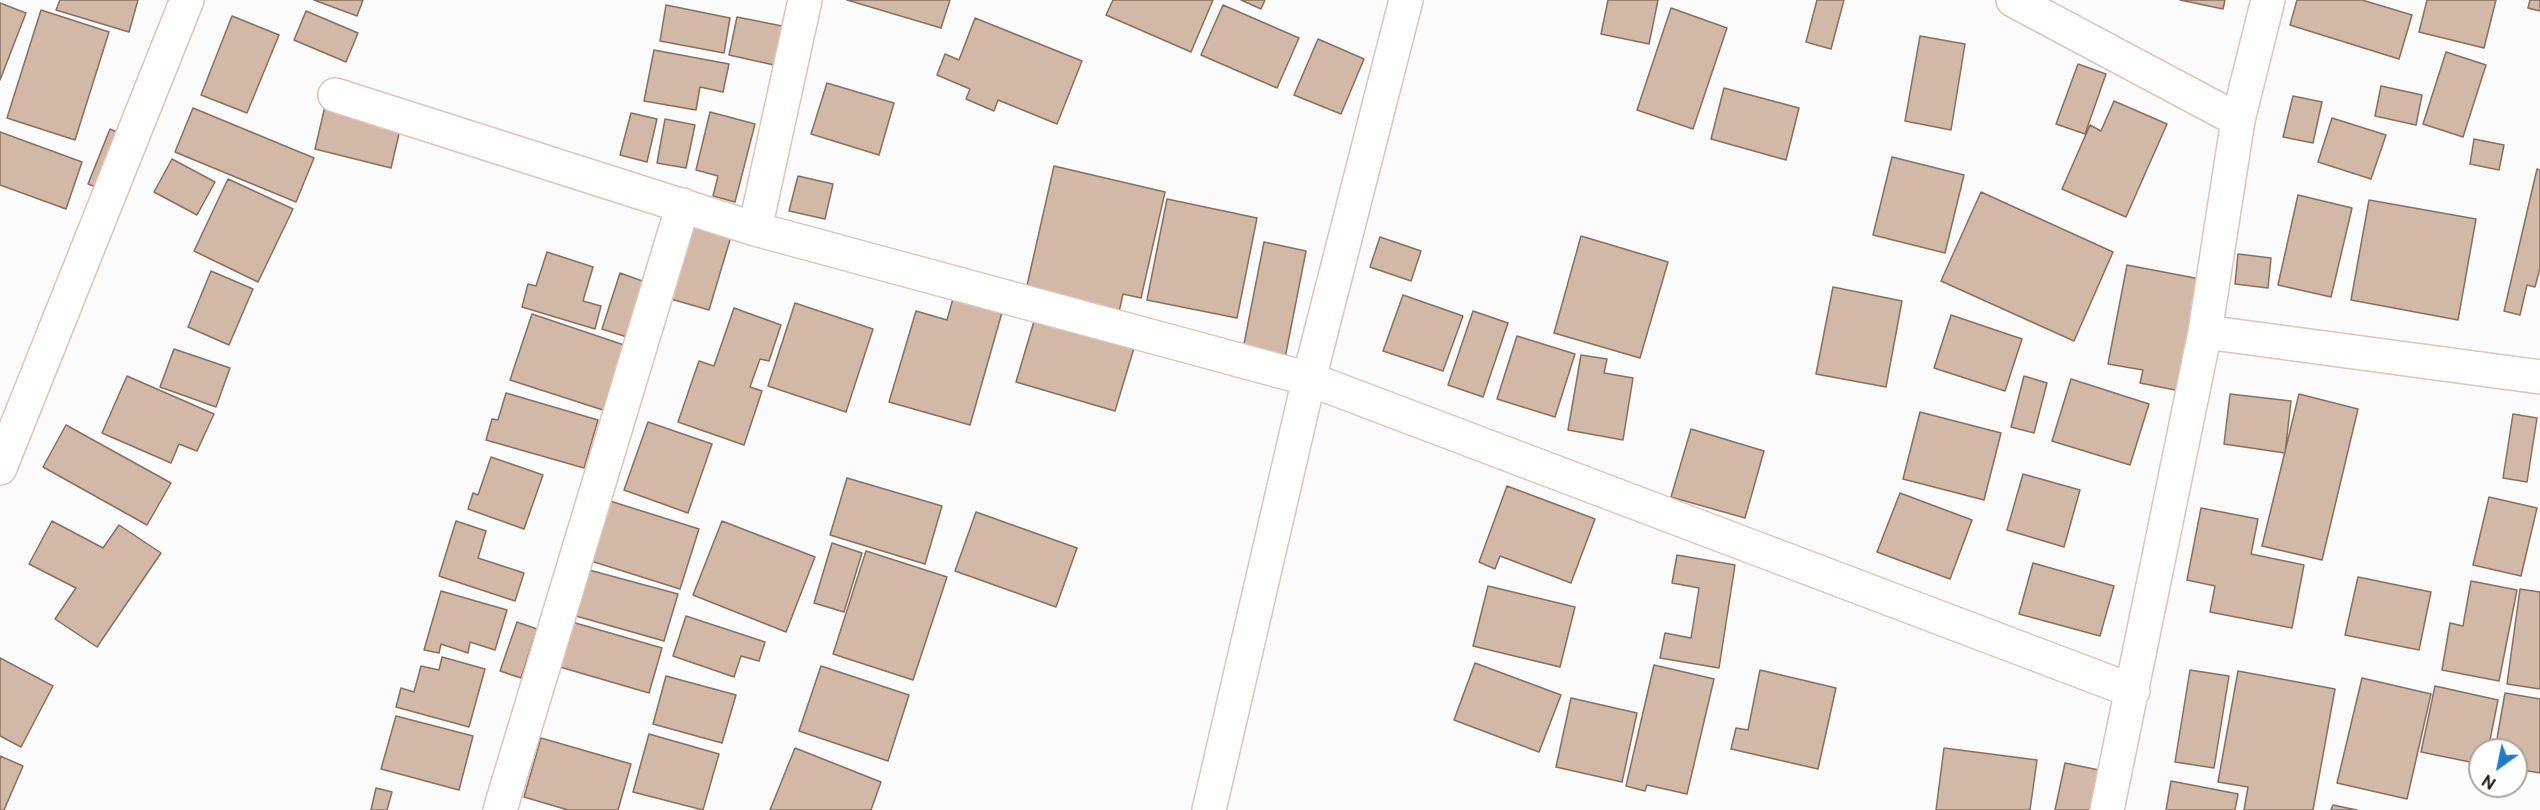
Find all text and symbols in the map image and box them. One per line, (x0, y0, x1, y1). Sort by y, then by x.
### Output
north arrow (2468, 738, 2528, 798)
text: N (2479, 770, 2499, 793)

